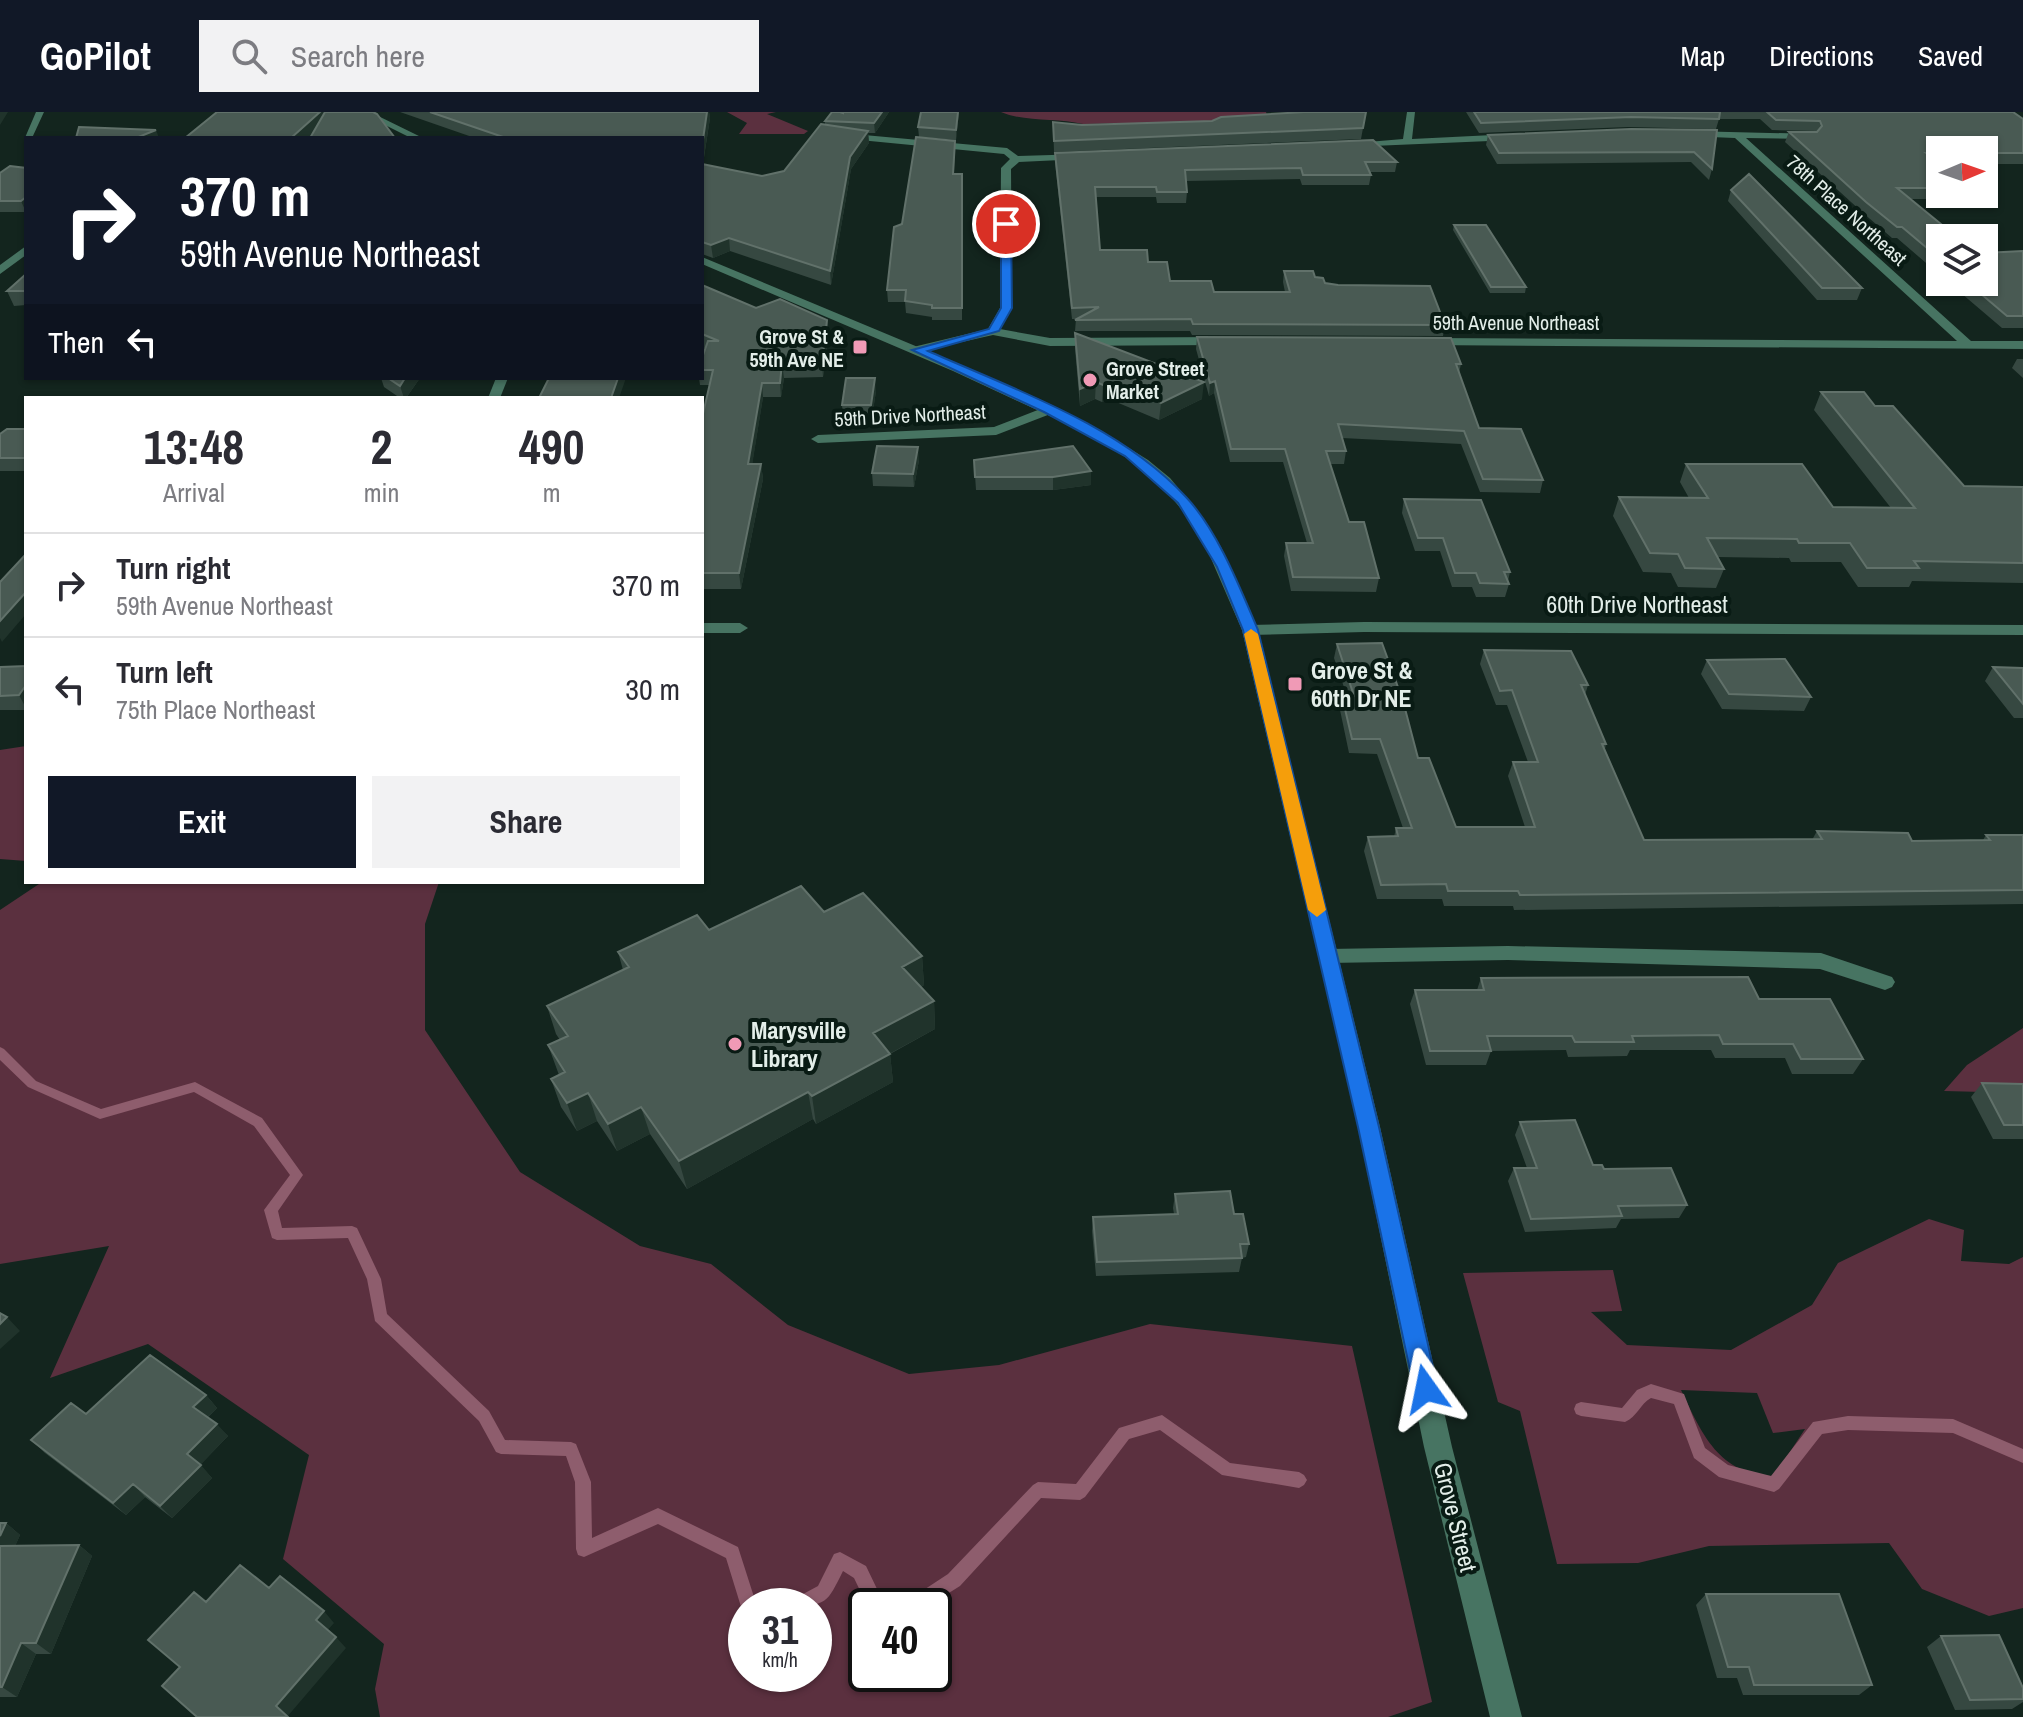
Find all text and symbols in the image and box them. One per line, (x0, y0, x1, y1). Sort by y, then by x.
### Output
search box (199, 20, 759, 92)
text: GoPilot (40, 31, 151, 82)
icon: search (227, 34, 271, 78)
text: Search here (291, 36, 425, 76)
text: Map (1681, 37, 1725, 75)
text: Directions (1769, 37, 1874, 75)
text: Saved (1918, 37, 1983, 75)
north arrow (1926, 136, 1998, 208)
map controls (1926, 136, 1998, 296)
street label: 78th Place Northeast (1781, 149, 1913, 272)
text: 370 m (180, 158, 310, 233)
icon: right (48, 168, 152, 272)
pin (972, 190, 1040, 258)
icon: arrive (984, 202, 1028, 246)
button: layers (1926, 224, 1998, 296)
text: 59th Avenue Northeast (180, 230, 480, 278)
street label: 59th Avenue Northeast (1433, 309, 1600, 336)
icon: left (120, 320, 164, 364)
text: Then (48, 322, 104, 362)
place label: Grove St & 59th Ave NE (750, 323, 844, 373)
marker: Grove St & 59th Ave NE (851, 338, 869, 356)
place label: Grove Street Market (1106, 355, 1205, 405)
marker: Grove Street Market (1081, 371, 1099, 389)
street label: 59th Drive Northeast (834, 398, 987, 432)
text: 13:48 (144, 414, 244, 479)
text: 2 (371, 414, 392, 479)
text: 490 (519, 414, 584, 479)
text: Arrival (163, 475, 225, 510)
text: min (364, 475, 399, 510)
text: m (543, 475, 561, 510)
text: Turn right (116, 548, 230, 588)
icon: right (48, 563, 92, 607)
text: 370 m (612, 565, 680, 605)
text: 59th Avenue Northeast (116, 588, 333, 623)
street label: 60th Drive Northeast (1546, 588, 1728, 620)
text: Turn left (116, 652, 213, 692)
place label: Grove St & 60th Dr NE (1311, 654, 1413, 714)
icon: left (48, 667, 92, 711)
text: 30 m (625, 669, 680, 709)
marker: Grove St & 60th Dr NE (1286, 675, 1304, 693)
text: 75th Place Northeast (116, 692, 315, 727)
button: Exit (48, 776, 356, 868)
button: Share (372, 776, 680, 868)
place label: Marysville Library (751, 1014, 846, 1074)
marker: Marysville Library (726, 1035, 744, 1053)
position arrow (1384, 1347, 1468, 1431)
street label: Grove Street (1427, 1459, 1485, 1576)
speed limit sign: 40 (848, 1588, 952, 1692)
text: 31 (762, 1603, 798, 1656)
text: km/h (762, 1646, 798, 1673)

